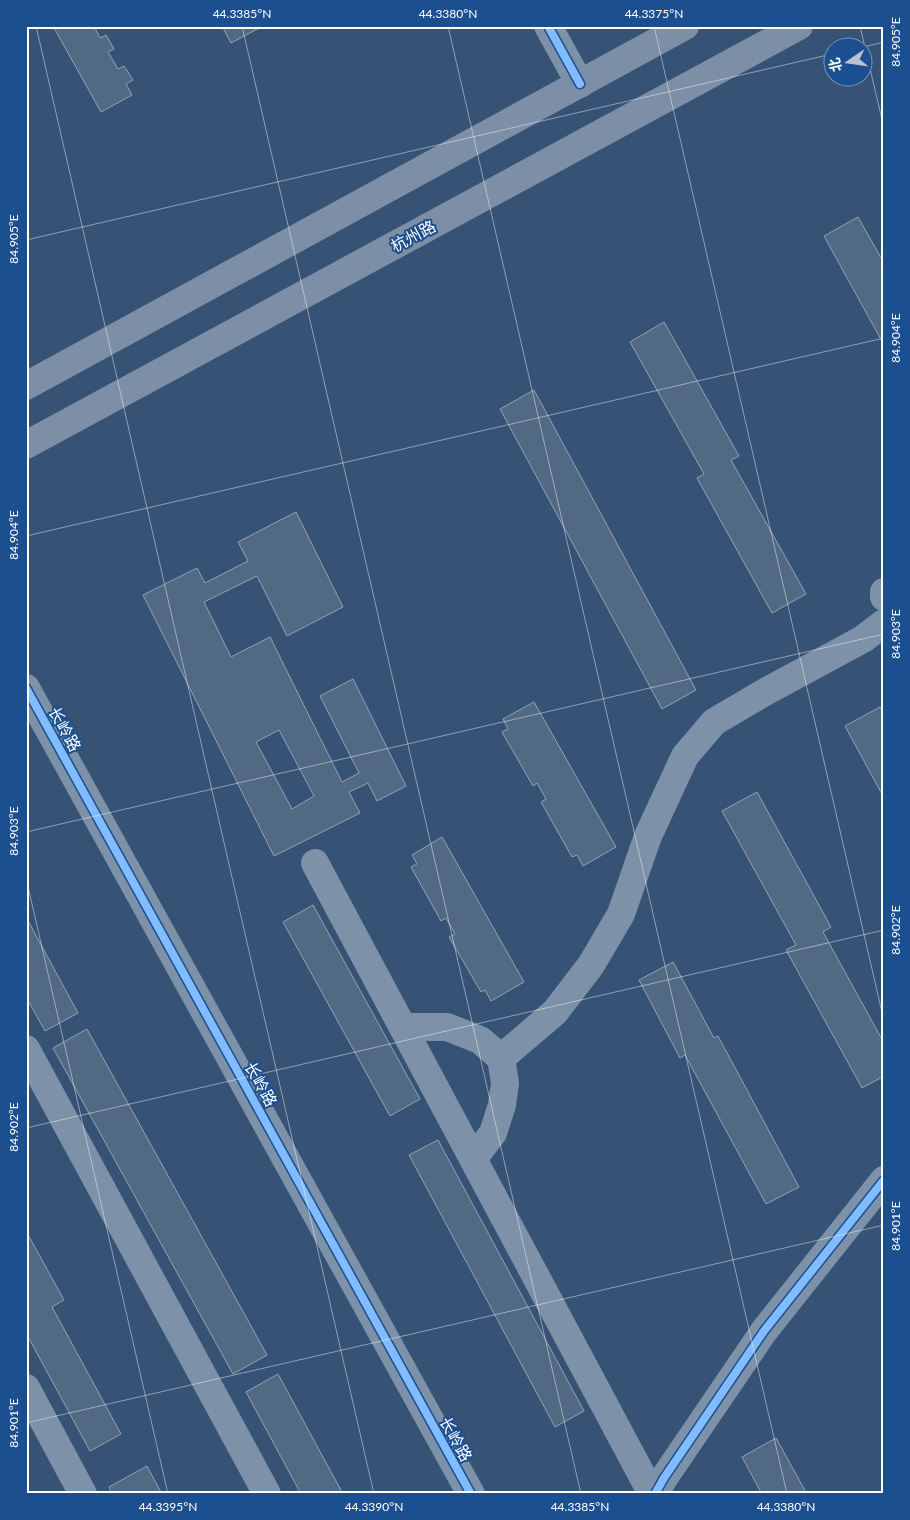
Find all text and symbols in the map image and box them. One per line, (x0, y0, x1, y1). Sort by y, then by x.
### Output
text: 44.3385°N (213, 6, 271, 21)
text: 44.3380°N (419, 6, 477, 21)
text: 44.3375°N (625, 6, 683, 21)
text: 84.905°E (888, 17, 903, 67)
north arrow (822, 38, 872, 88)
text: 北 (825, 56, 845, 74)
text: 84.905°E (6, 214, 21, 264)
street label: 杭州路 (387, 216, 438, 255)
text: 84.904°E (888, 313, 903, 363)
text: 84.904°E (6, 510, 21, 560)
text: 84.903°E (888, 609, 903, 659)
street label: 长岭路 (45, 703, 85, 754)
text: 84.903°E (6, 806, 21, 856)
text: 84.902°E (888, 905, 903, 955)
street label: 长岭路 (241, 1058, 281, 1109)
text: 84.902°E (6, 1102, 21, 1152)
text: 84.901°E (888, 1201, 903, 1251)
text: 84.901°E (6, 1398, 21, 1448)
street label: 长岭路 (436, 1413, 476, 1464)
text: 44.3395°N (139, 1499, 197, 1514)
text: 44.3390°N (345, 1499, 403, 1514)
text: 44.3385°N (551, 1499, 609, 1514)
text: 44.3380°N (757, 1499, 815, 1514)

